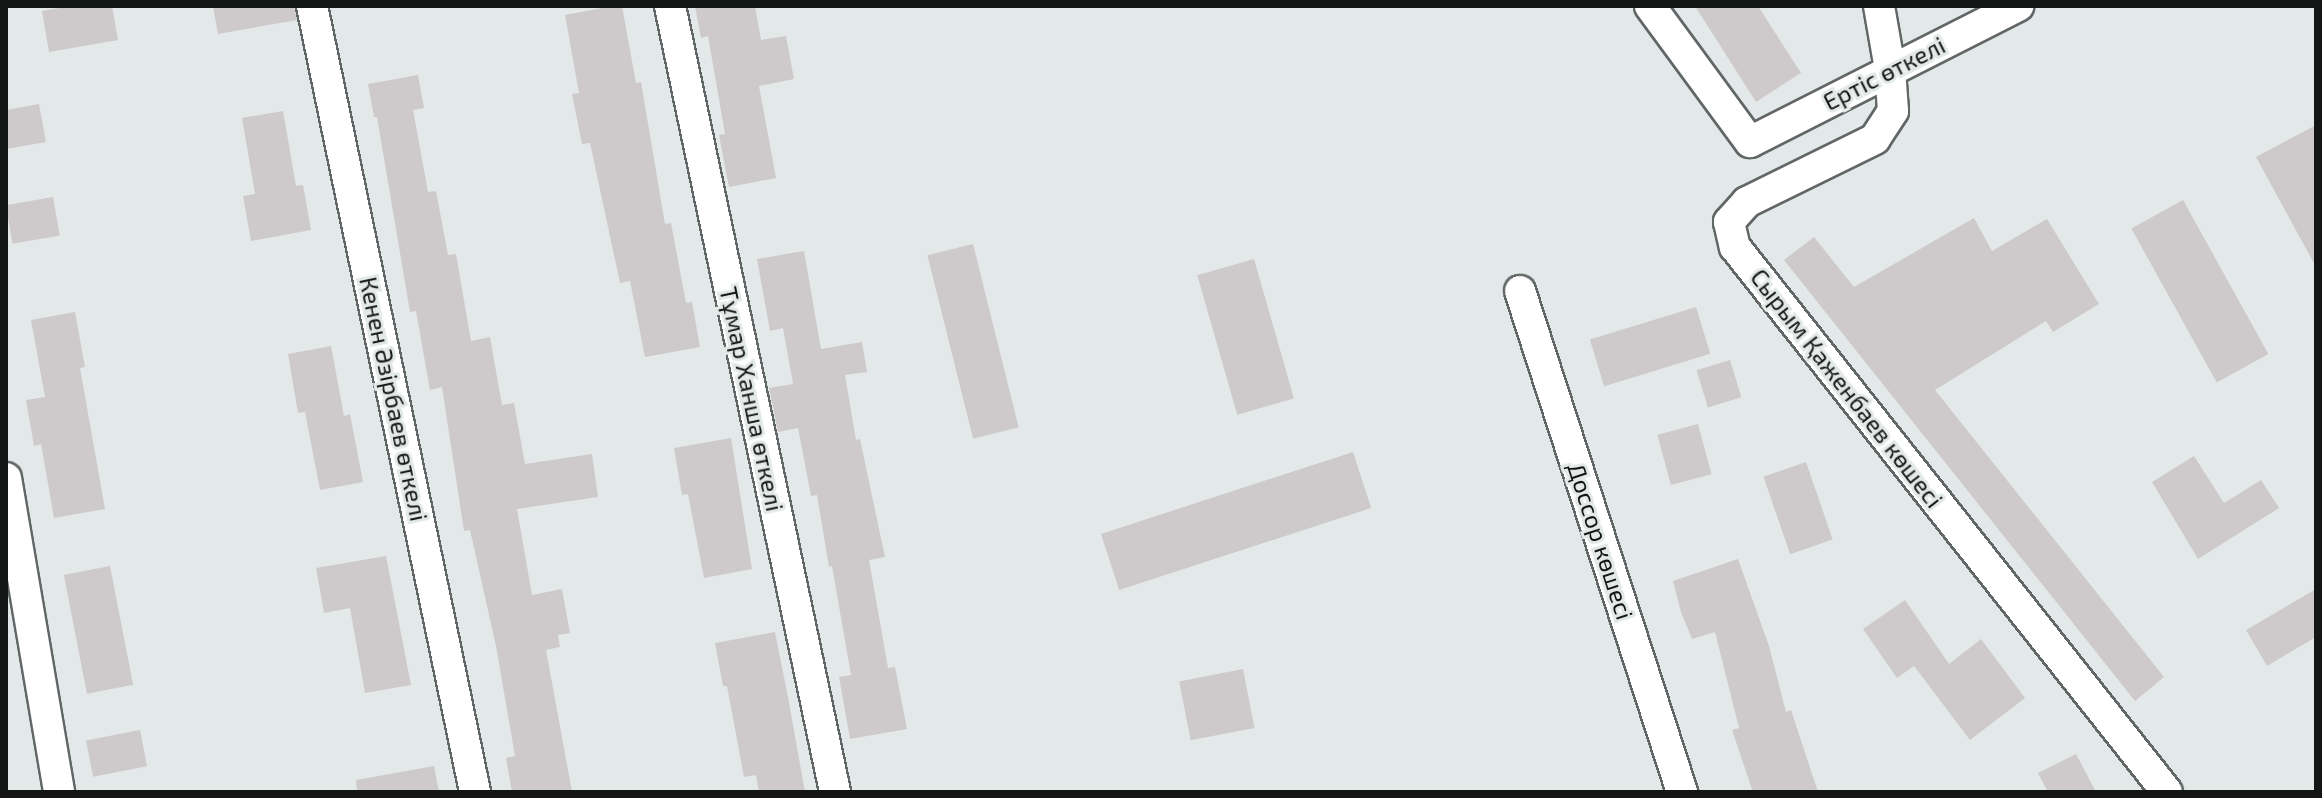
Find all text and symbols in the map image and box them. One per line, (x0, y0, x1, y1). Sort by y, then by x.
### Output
street label: Ертіс өткелі (1818, 30, 1950, 116)
street label: Сырым Қаженбаев көшесі (1745, 263, 1949, 513)
street label: Кенен Әзірбаев өткелі (354, 274, 434, 524)
street label: Тұмар Ханша өткелі (714, 284, 790, 514)
street label: Доссор көшесі (1562, 459, 1640, 623)

